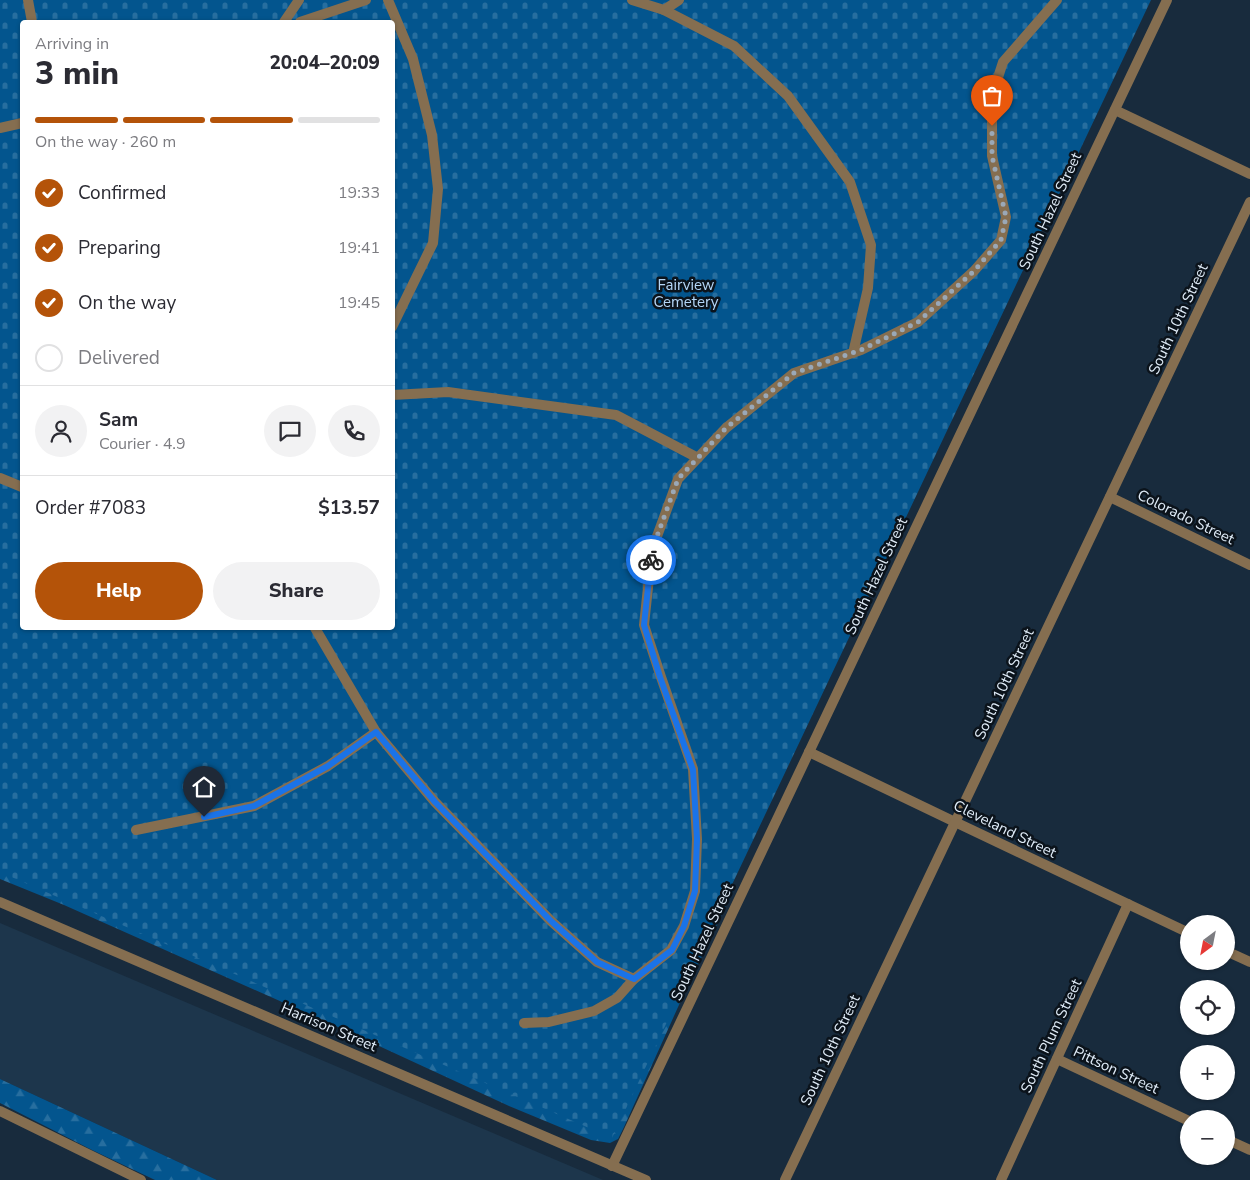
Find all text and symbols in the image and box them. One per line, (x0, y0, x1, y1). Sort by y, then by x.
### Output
text: Arriving in (35, 33, 109, 55)
text: 20:04–20:09 (269, 50, 380, 76)
text: 3 min (35, 52, 119, 95)
pin (971, 75, 1013, 126)
icon: bag (978, 82, 1006, 110)
text: On the way · 260 m (35, 131, 176, 153)
street label: South Hazel Street (1014, 149, 1086, 273)
icon: check (35, 179, 63, 207)
text: Confirmed (78, 180, 166, 206)
text: 19:33 (338, 182, 380, 204)
icon: check (35, 234, 63, 262)
text: Preparing (78, 235, 161, 261)
text: 19:41 (338, 237, 380, 259)
street label: South 10th Street (1144, 260, 1213, 378)
park label: Fairview Cemetery (653, 275, 719, 312)
icon: check (35, 289, 63, 317)
text: On the way (78, 290, 176, 316)
text: 19:45 (338, 292, 380, 314)
text: Delivered (78, 345, 160, 371)
button: person (35, 405, 87, 457)
button: chat (264, 405, 316, 457)
button: phone (328, 405, 380, 457)
text: Sam (99, 407, 138, 433)
text: Courier · 4.9 (99, 433, 185, 455)
street label: Colorado Street (1134, 485, 1239, 549)
text: Order #7083 (35, 495, 146, 521)
text: $13.57 (318, 495, 380, 521)
street label: South Hazel Street (840, 514, 912, 638)
courier (626, 535, 676, 585)
icon: bike (637, 546, 665, 574)
button: Help (35, 562, 203, 620)
button: Share (213, 562, 380, 620)
street label: South 10th Street (970, 625, 1039, 743)
pin (183, 766, 225, 817)
icon: home (190, 773, 218, 801)
street label: Cleveland Street (950, 795, 1061, 863)
street label: South Hazel Street (666, 880, 738, 1004)
north arrow (1180, 915, 1235, 970)
map controls (1180, 915, 1235, 1165)
street label: South Plum Street (1016, 975, 1086, 1096)
button: locate (1180, 980, 1235, 1035)
street label: South 10th Street (796, 991, 865, 1109)
street label: Harrison Street (278, 998, 381, 1057)
street label: Pittson Street (1070, 1041, 1163, 1099)
button: + (1180, 1045, 1235, 1100)
button: − (1180, 1110, 1235, 1165)

